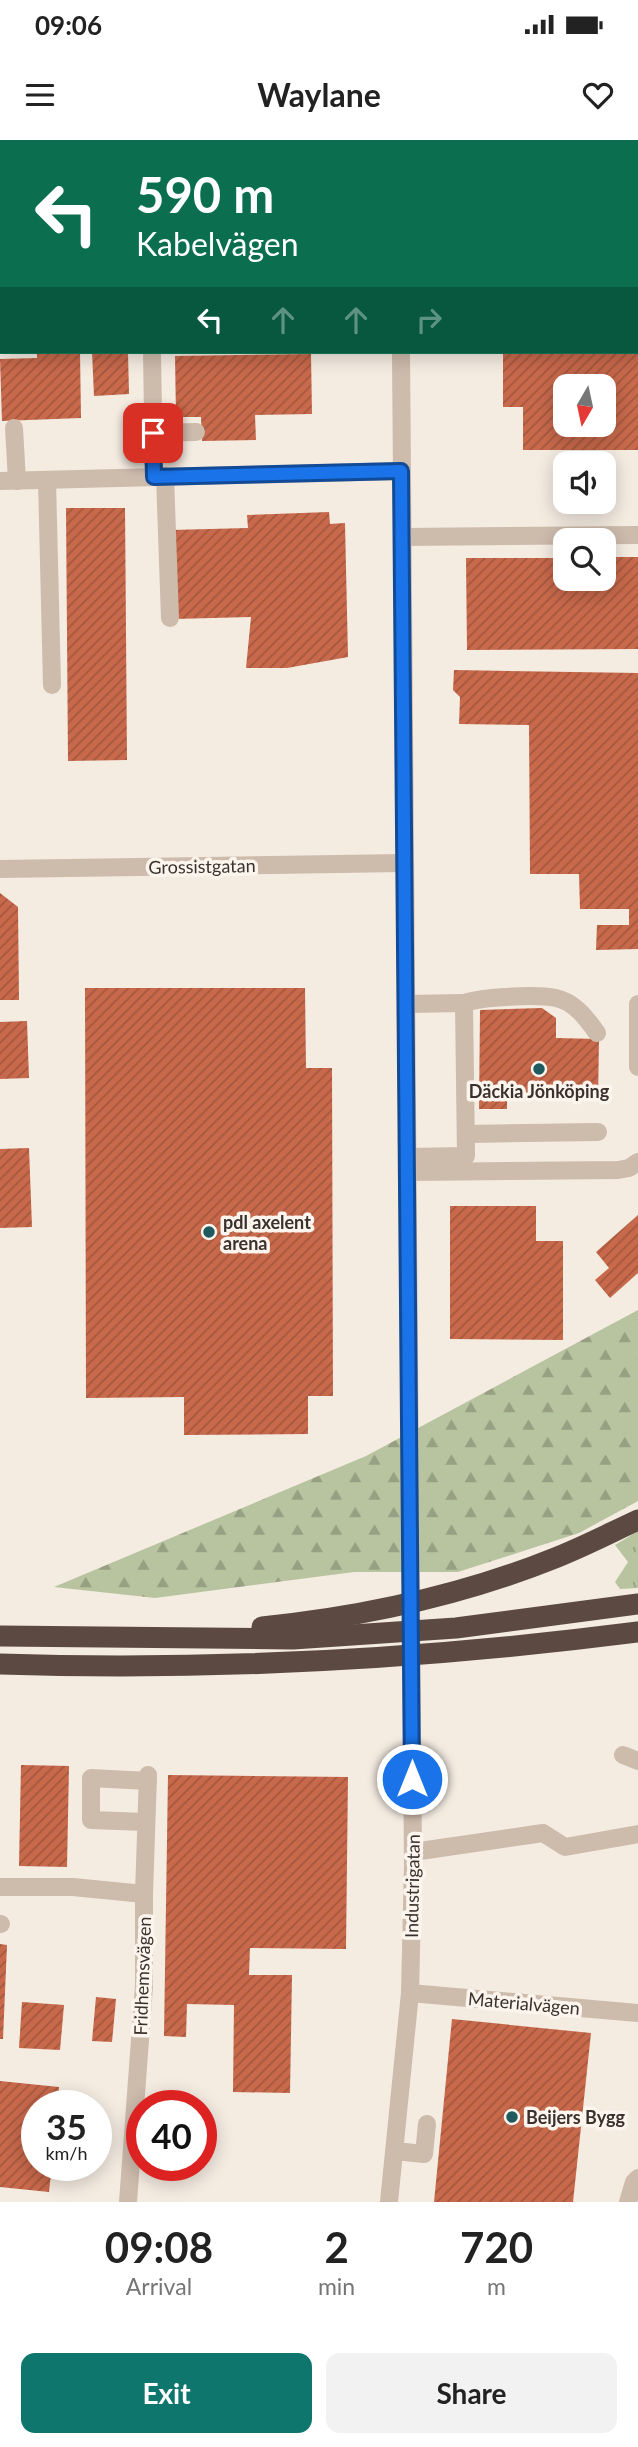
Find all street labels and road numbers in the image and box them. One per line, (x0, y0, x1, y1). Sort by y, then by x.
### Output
street label: Grossistgatan (148, 854, 256, 878)
street label: Industrigatan (400, 1834, 424, 1938)
street label: Fridhemsvägen (129, 1916, 155, 2036)
street label: Materialvägen (467, 1987, 581, 2019)

